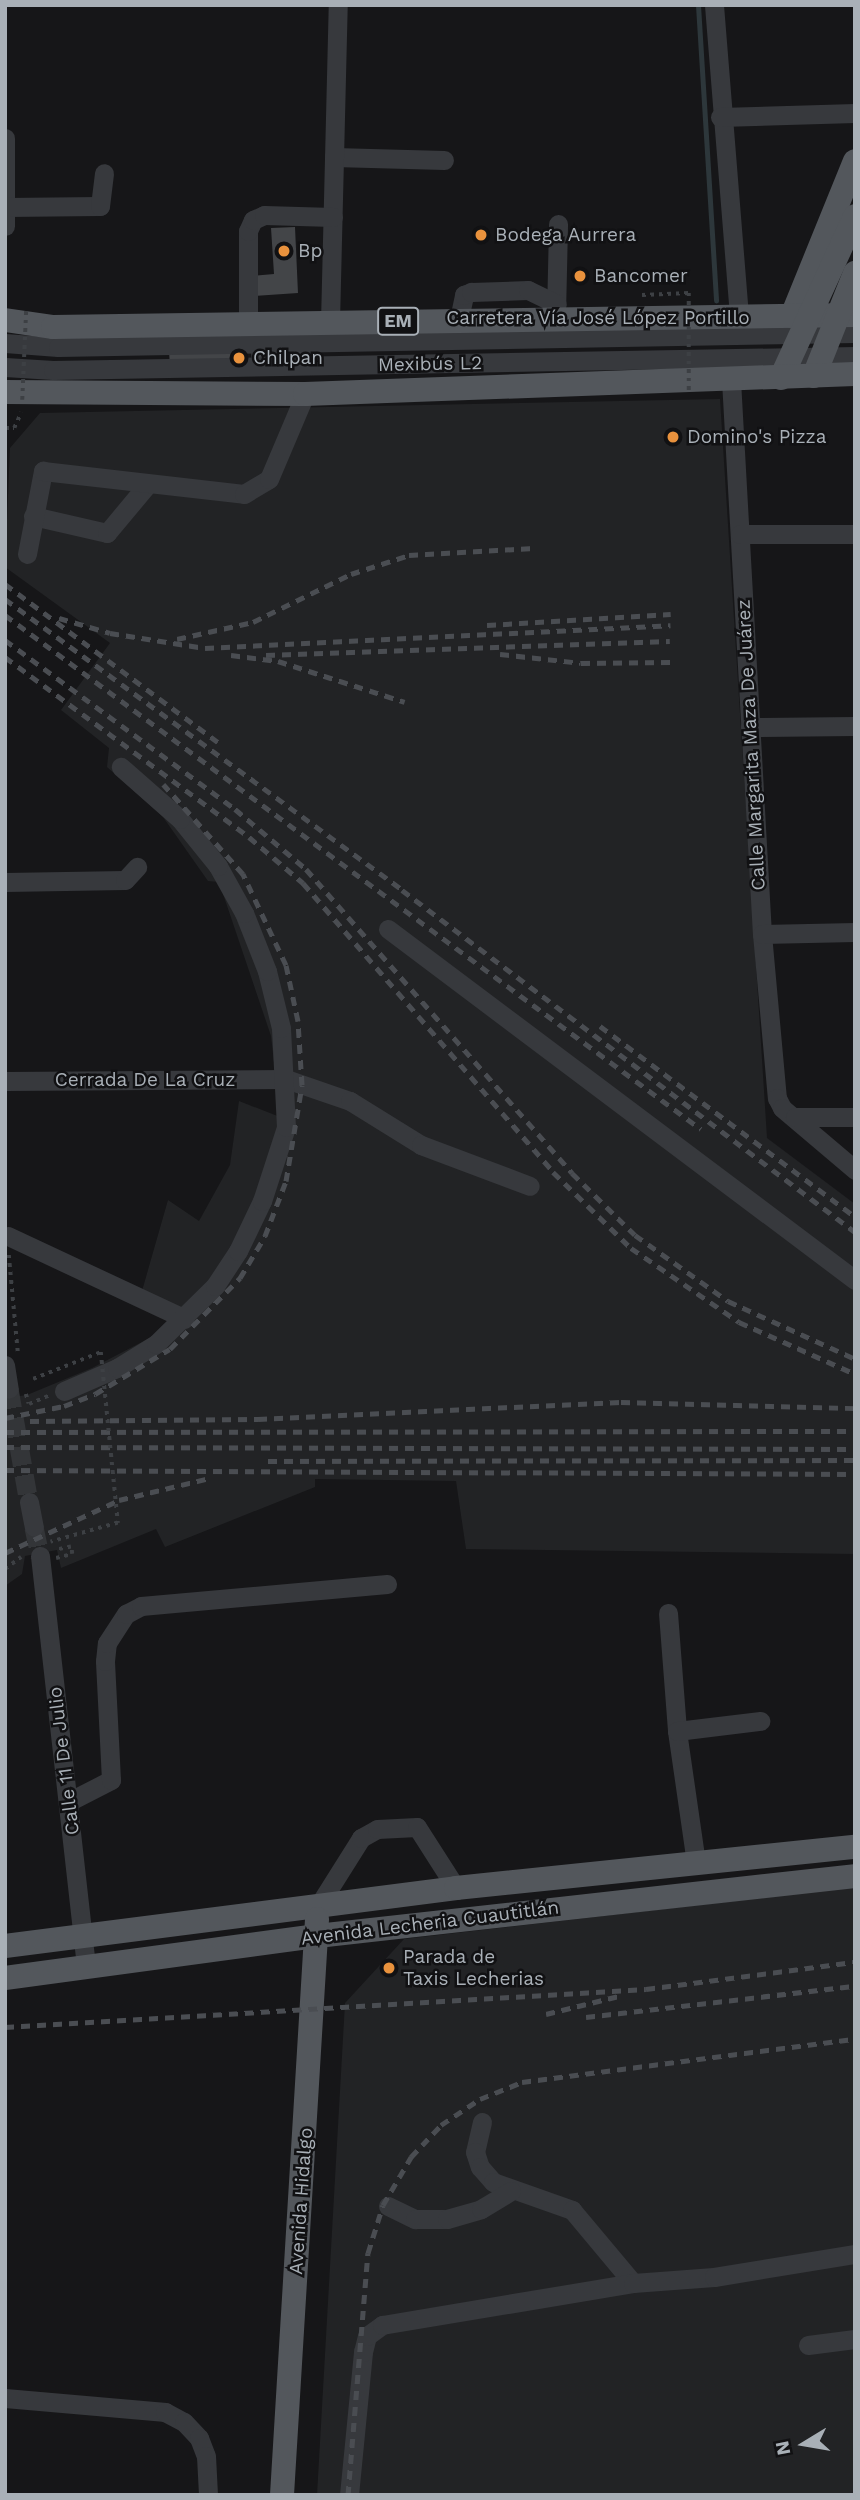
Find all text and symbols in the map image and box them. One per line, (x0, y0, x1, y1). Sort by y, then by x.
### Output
place label: Bodega Aurrera (495, 224, 638, 246)
marker: Bodega Aurrera (473, 227, 489, 243)
place label: Bp (298, 240, 322, 262)
marker: Bp (276, 243, 292, 259)
place label: Bancomer (594, 265, 688, 287)
marker: Bancomer (572, 268, 588, 284)
road number: EM (377, 306, 419, 335)
street label: Carretera Vía José López Portillo (445, 307, 751, 329)
place label: Chilpan (253, 347, 323, 369)
marker: Chilpan (231, 350, 247, 366)
street label: Mexibús L2 (378, 352, 482, 376)
place label: Domino's Pizza (687, 426, 826, 448)
marker: Domino's Pizza (665, 429, 681, 445)
street label: Calle Margarita Maza De Juárez (732, 598, 770, 892)
street label: Cerrada De La Cruz (54, 1069, 236, 1091)
street label: Calle 11 De Julio (44, 1685, 84, 1837)
street label: Avenida Lecheria Cuautitlán (299, 1896, 561, 1950)
place label: Parada de Taxis Lecherias (403, 1946, 544, 1990)
marker: Parada de Taxis Lecherias (381, 1960, 397, 1976)
street label: Avenida Hidalgo (284, 2127, 318, 2275)
north arrow (769, 2409, 839, 2479)
text: N (770, 2439, 796, 2457)

